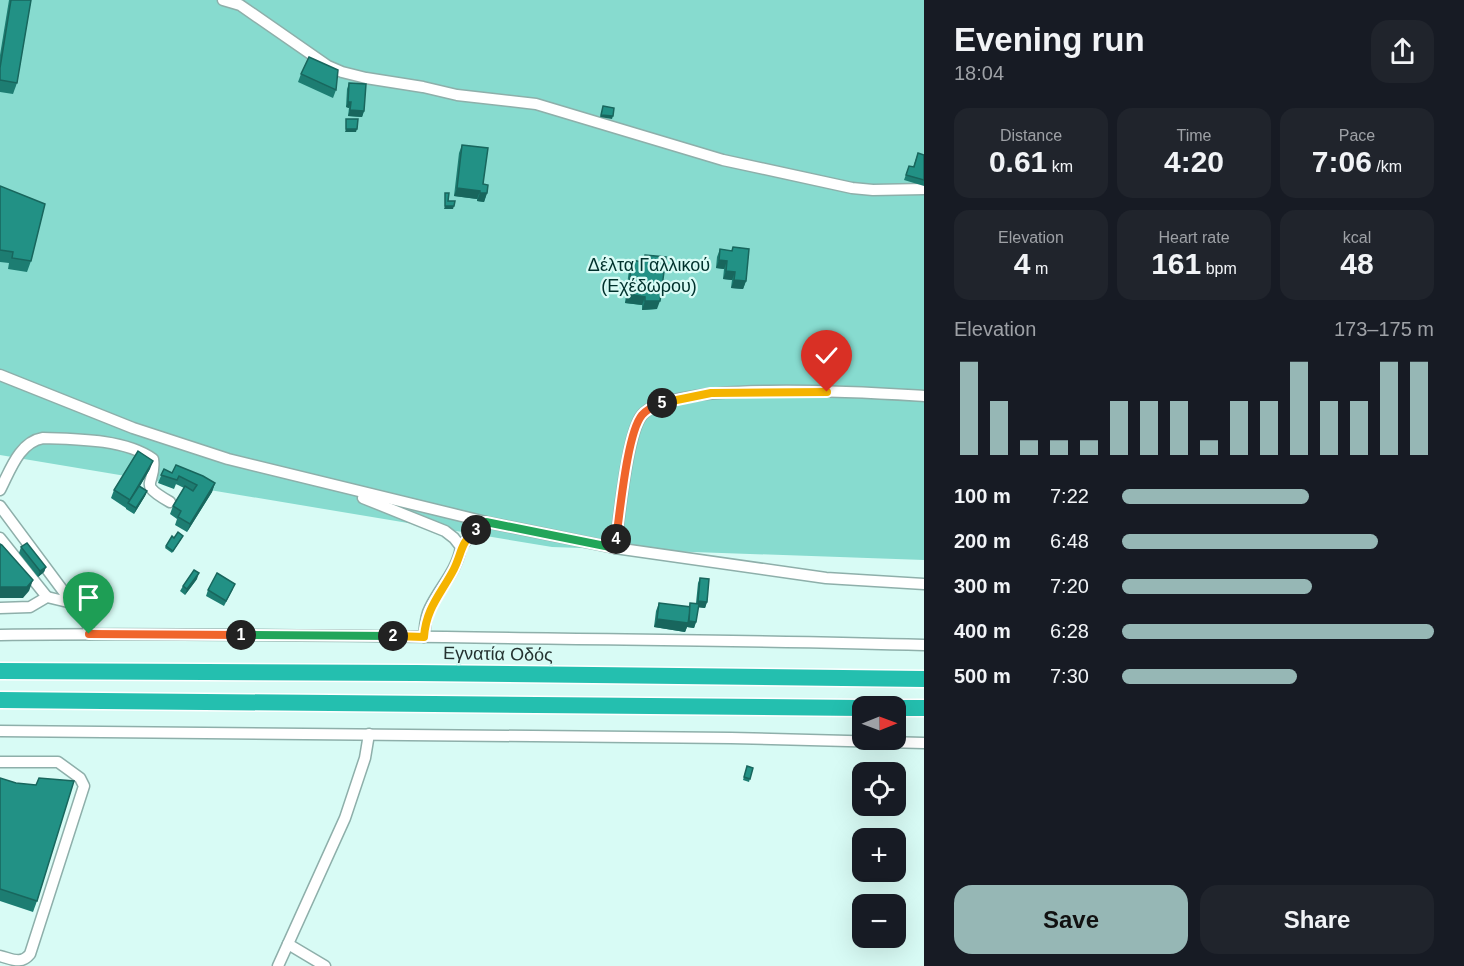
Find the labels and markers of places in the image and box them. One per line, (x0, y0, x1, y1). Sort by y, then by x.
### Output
pin (801, 330, 852, 392)
pin: 5 (647, 388, 677, 418)
pin: 3 (461, 515, 491, 545)
pin: 4 (601, 524, 631, 554)
pin (63, 572, 114, 634)
pin: 1 (226, 620, 256, 650)
pin: 2 (378, 621, 408, 651)

